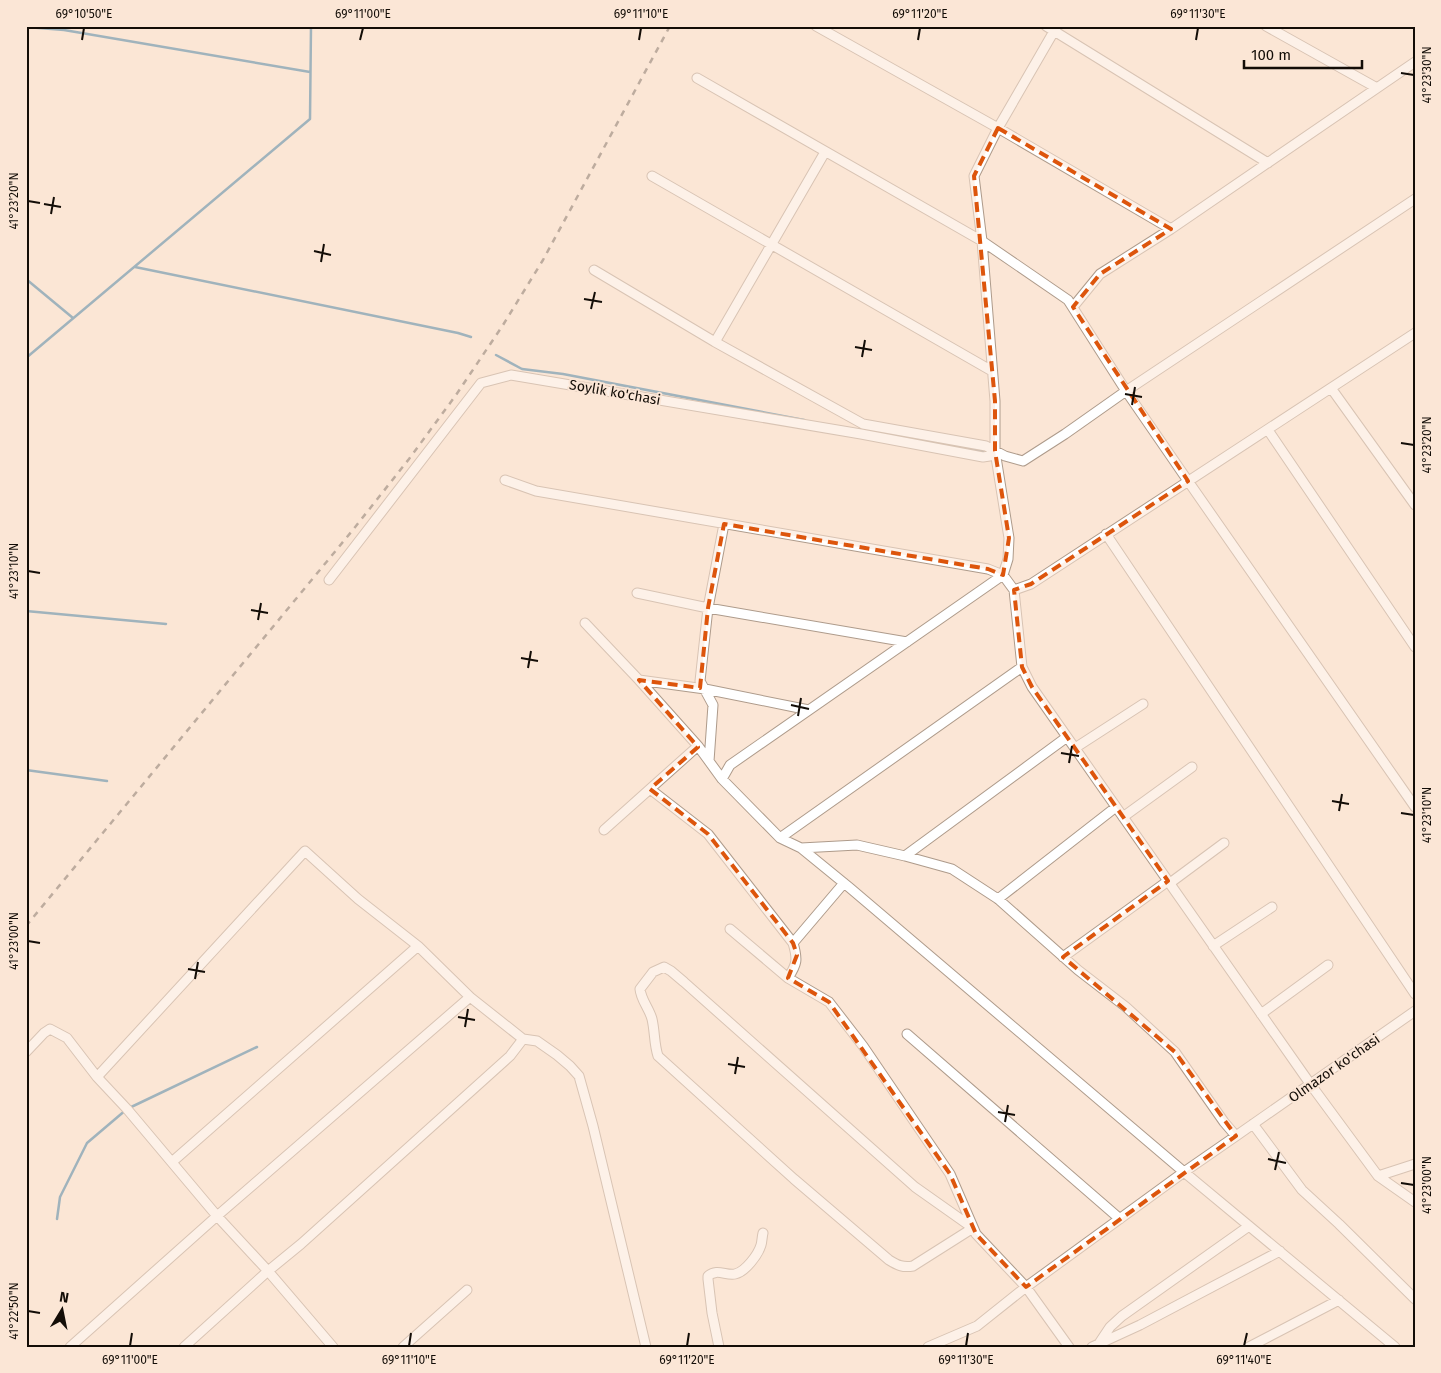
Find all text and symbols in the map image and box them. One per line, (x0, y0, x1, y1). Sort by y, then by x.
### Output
text: 69°10'50"E (56, 7, 113, 21)
text: 69°11'00"E (335, 7, 391, 21)
text: 69°11'10"E (614, 7, 668, 21)
text: 69°11'20"E (892, 7, 948, 21)
text: 69°11'30"E (1170, 7, 1226, 21)
scale bar (1244, 38, 1361, 70)
text: 100 m (1251, 46, 1291, 64)
text: 41°23'30"N (1420, 46, 1434, 104)
text: 41°23'20"N (7, 172, 21, 230)
street label: Soylik ko'chasi (568, 376, 662, 409)
text: 41°23'20"N (1420, 416, 1434, 474)
text: 41°23'10"N (7, 543, 21, 599)
text: 41°23'10"N (1420, 787, 1434, 843)
text: 41°23'00"N (7, 912, 21, 970)
street label: Olmazor ko'chasi (1285, 1031, 1383, 1106)
text: 41°23'00"N (1420, 1156, 1434, 1214)
text: 41°22'50"N (7, 1282, 21, 1340)
north arrow (38, 1286, 88, 1336)
text: N (58, 1289, 70, 1307)
text: 69°11'00"E (102, 1353, 158, 1367)
text: 69°11'10"E (382, 1353, 436, 1367)
text: 69°11'20"E (659, 1353, 715, 1367)
text: 69°11'30"E (938, 1353, 994, 1367)
text: 69°11'40"E (1216, 1353, 1272, 1367)

